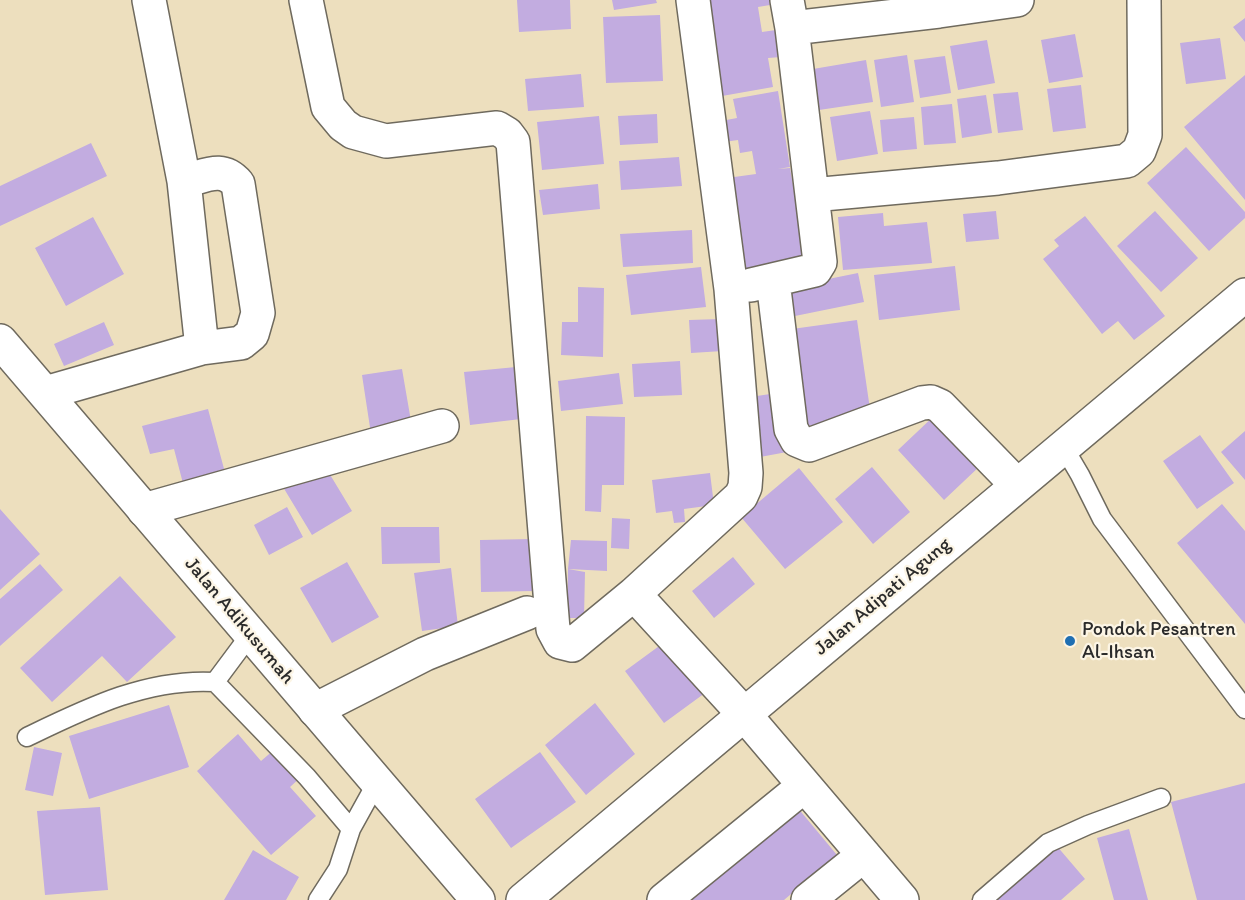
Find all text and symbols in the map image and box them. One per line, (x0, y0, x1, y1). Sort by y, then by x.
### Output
street label: Jalan Adipati Agung (810, 533, 956, 661)
street label: Jalan Adikusumah (179, 553, 299, 689)
place label: Pondok Pesantren Al-Ihsan (1082, 618, 1236, 665)
marker: Pondok Pesantren Al-Ihsan (1063, 634, 1077, 648)

